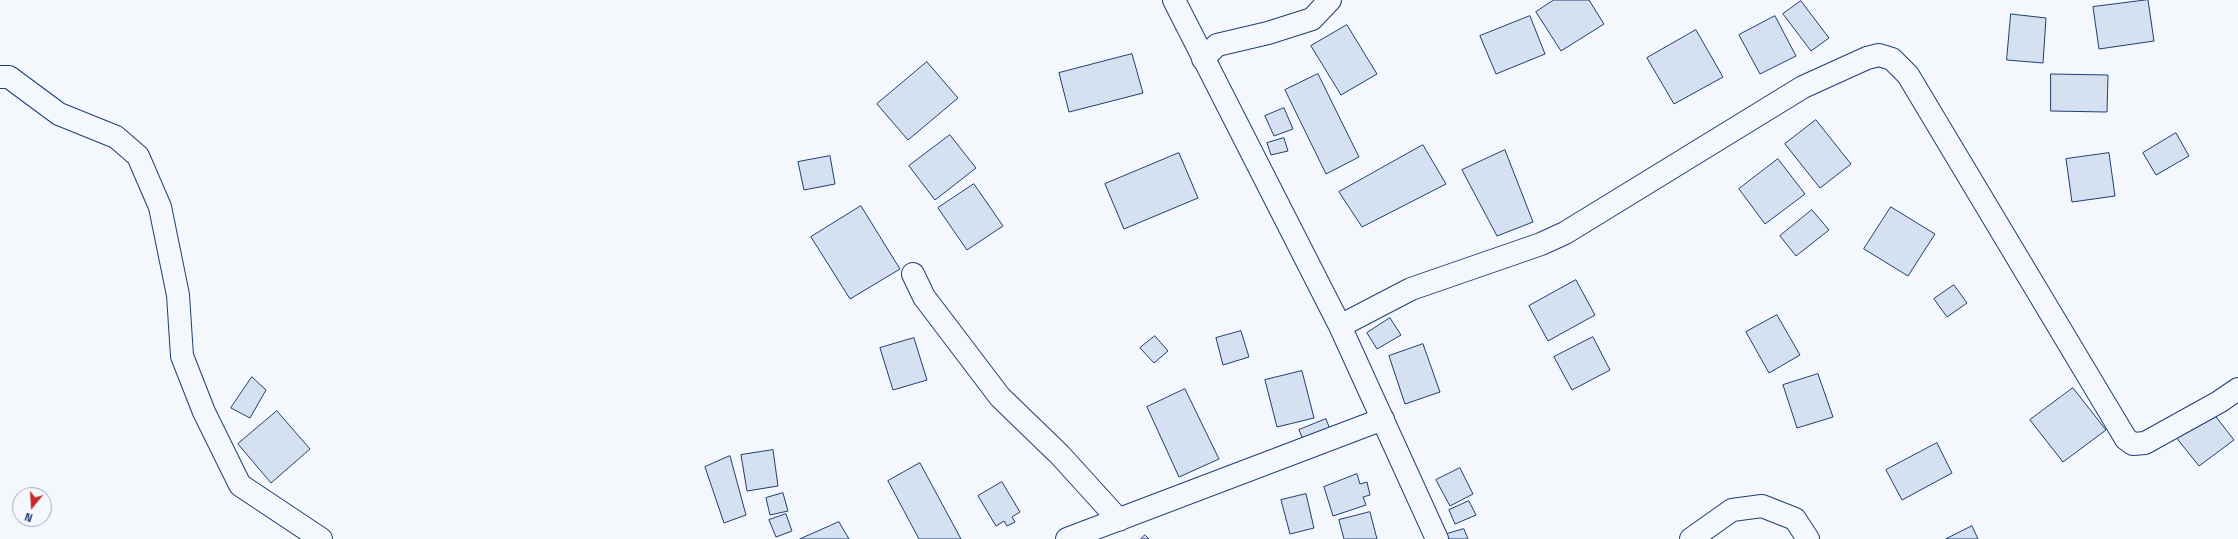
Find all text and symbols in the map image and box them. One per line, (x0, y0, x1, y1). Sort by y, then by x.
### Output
north arrow (12, 487, 52, 527)
text: N (23, 509, 35, 526)

